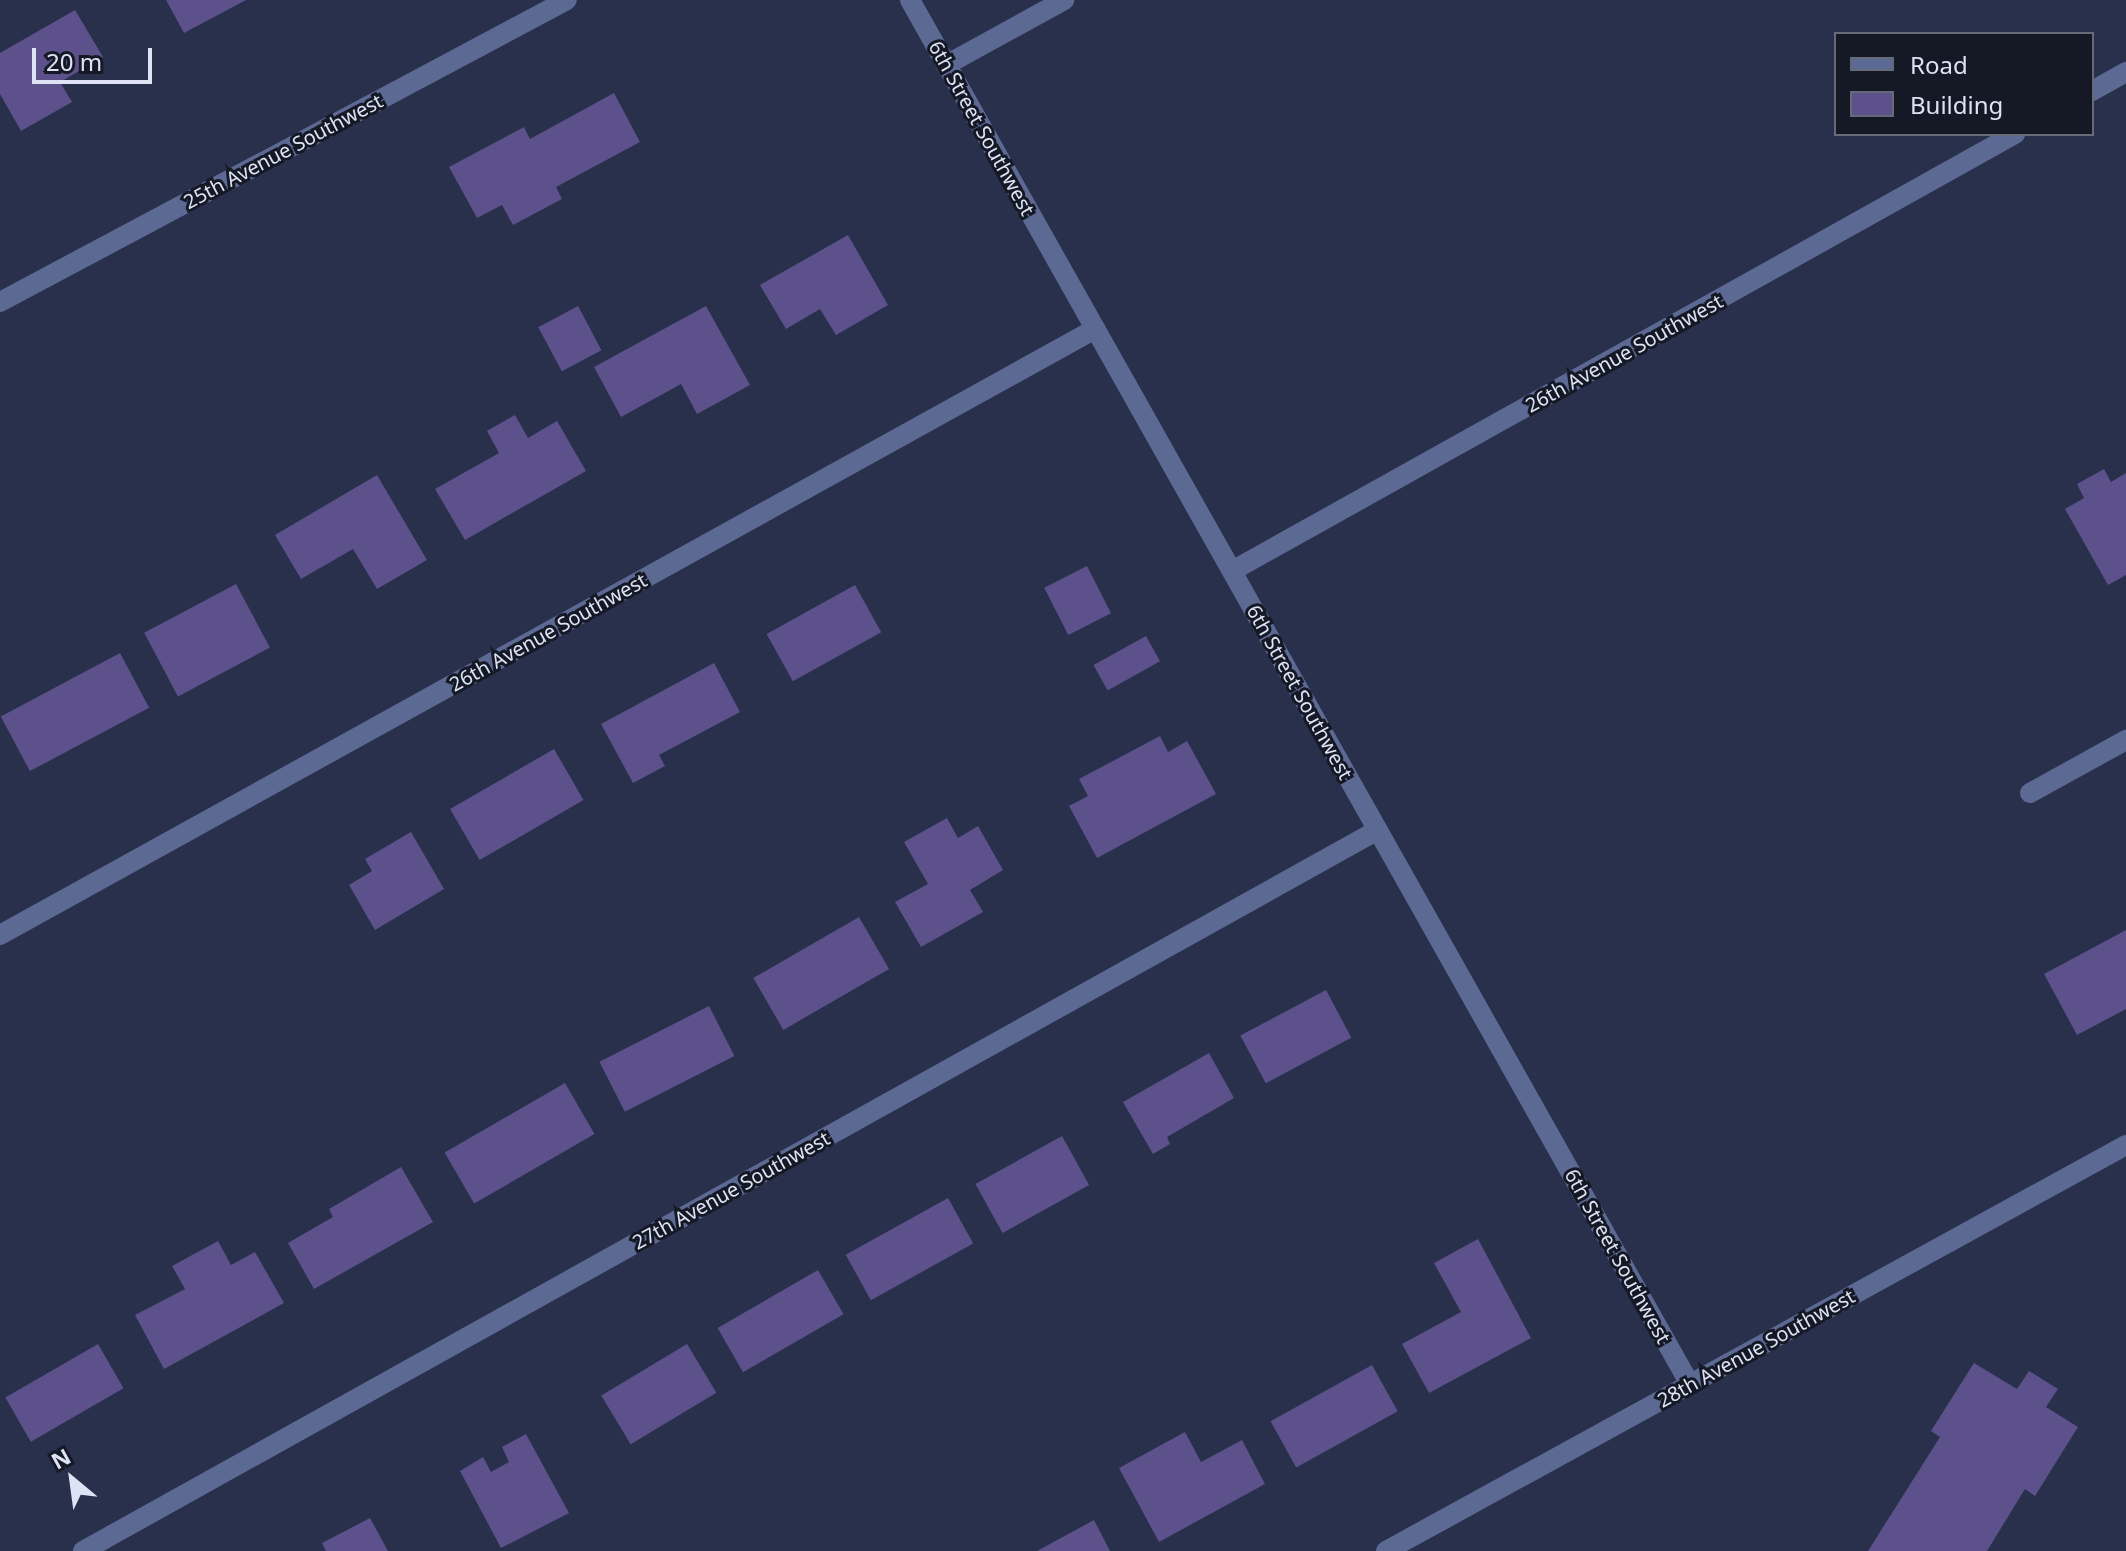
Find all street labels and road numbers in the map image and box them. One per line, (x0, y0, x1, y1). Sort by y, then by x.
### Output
street label: 6th Street Southwest (924, 36, 1040, 220)
street label: 25th Avenue Southwest (179, 88, 387, 214)
street label: 26th Avenue Southwest (1521, 289, 1727, 417)
street label: 26th Avenue Southwest (445, 568, 651, 696)
street label: 6th Street Southwest (1242, 600, 1358, 784)
street label: 27th Avenue Southwest (628, 1126, 834, 1254)
street label: 6th Street Southwest (1560, 1164, 1676, 1348)
street label: 28th Avenue Southwest (1653, 1284, 1859, 1412)

